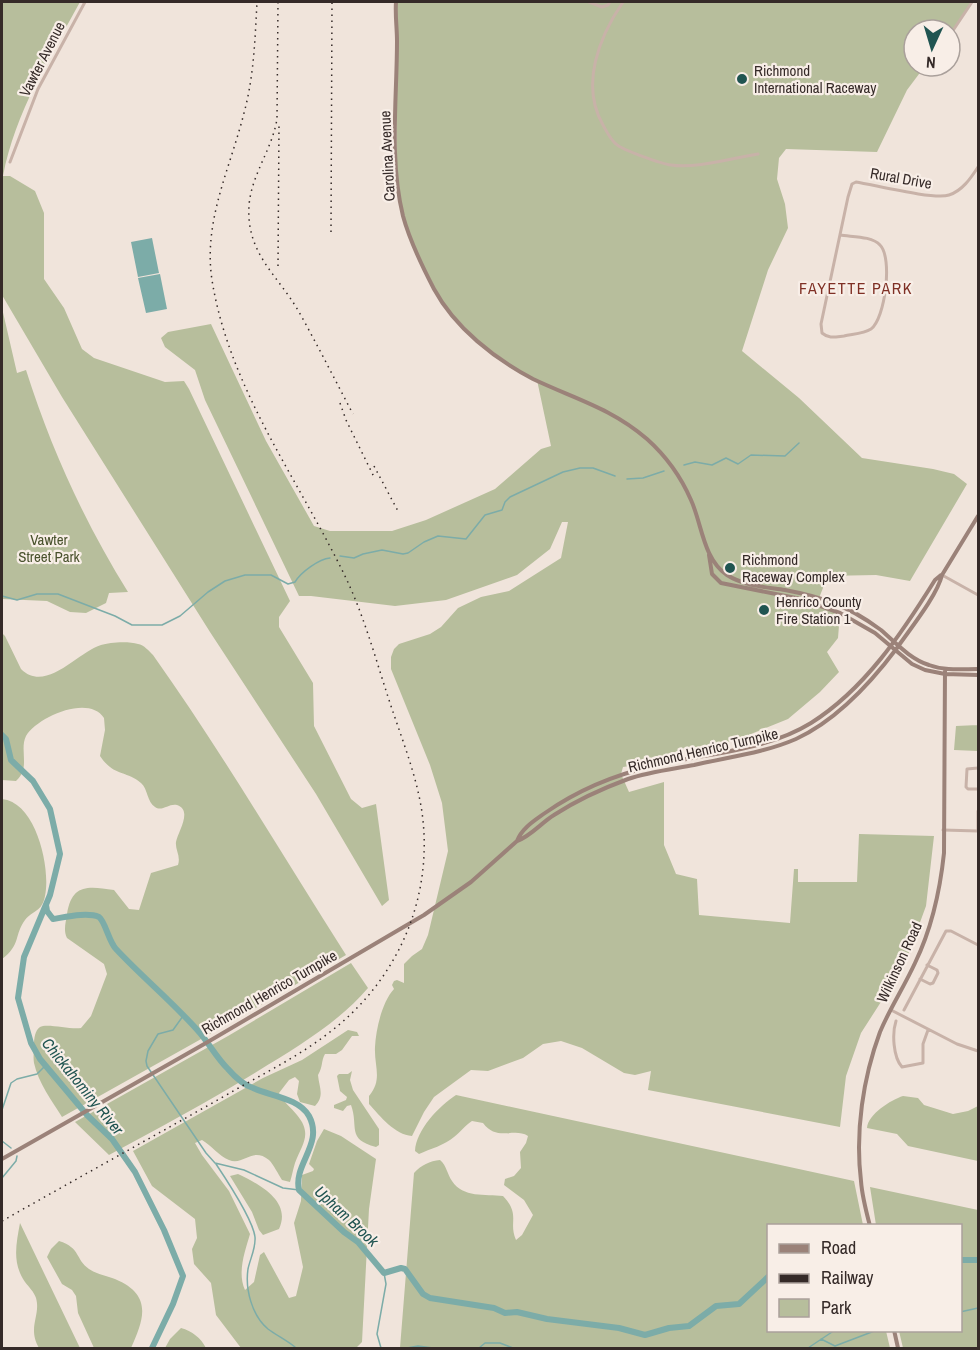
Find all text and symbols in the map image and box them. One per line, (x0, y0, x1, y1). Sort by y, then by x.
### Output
street label: Vawter Avenue (14, 18, 70, 100)
north arrow (902, 18, 962, 78)
text: N (925, 52, 936, 74)
place label: Richmond International Raceway (754, 60, 877, 98)
marker: Richmond International Raceway (735, 72, 749, 86)
street label: Carolina Avenue (374, 110, 400, 202)
street label: Rural Drive (869, 162, 934, 194)
district label: FAYETTE PARK (799, 277, 913, 299)
park label: Vawter Street Park (18, 529, 81, 567)
place label: Richmond Raceway Complex (742, 549, 845, 587)
marker: Richmond Raceway Complex (723, 561, 737, 575)
place label: Henrico County Fire Station 1 (776, 591, 862, 629)
marker: Henrico County Fire Station 1 (757, 603, 771, 617)
street label: Richmond Henrico Turnpike (626, 722, 780, 777)
street label: Wilkinson Road (871, 918, 927, 1006)
street label: Richmond Henrico Turnpike (197, 945, 341, 1039)
water label: Chickahominy River (37, 1033, 129, 1140)
water label: Upham Brook (310, 1181, 384, 1252)
legend (767, 1224, 962, 1332)
text: Road (821, 1235, 856, 1260)
text: Railway (821, 1265, 874, 1290)
text: Park (821, 1295, 852, 1320)

